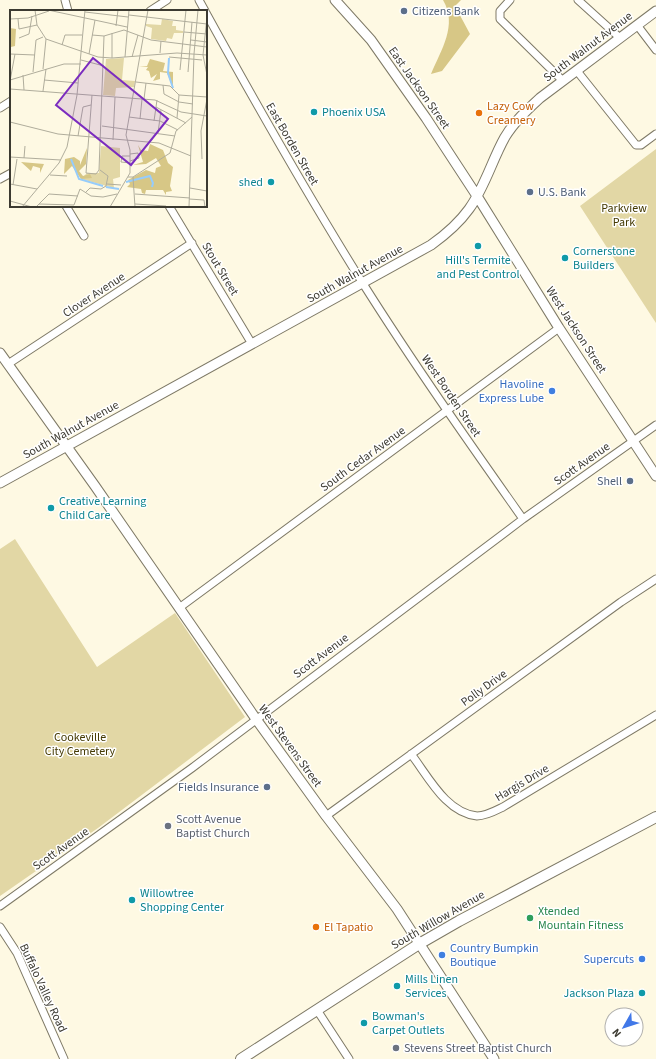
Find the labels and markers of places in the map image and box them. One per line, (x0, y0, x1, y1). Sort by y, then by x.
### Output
place label: Citizens Bank (412, 3, 479, 20)
marker: Citizens Bank (399, 6, 409, 16)
place label: Lazy Cow Creamery (487, 98, 536, 129)
place label: Phoenix USA (322, 104, 386, 121)
marker: Phoenix USA (309, 107, 319, 117)
marker: Lazy Cow Creamery (474, 108, 484, 118)
place label: shed (239, 174, 263, 191)
marker: shed (266, 177, 276, 187)
place label: U.S. Bank (538, 184, 586, 201)
marker: U.S. Bank (525, 187, 535, 197)
marker: Hill's Termite and Pest Control (473, 241, 483, 251)
place label: Cornerstone Builders (573, 243, 635, 274)
place label: Hill's Termite and Pest Control (437, 252, 519, 283)
marker: Cornerstone Builders (560, 253, 570, 263)
place label: Havoline Express Lube (479, 376, 544, 407)
marker: Havoline Express Lube (547, 386, 557, 396)
place label: Shell (597, 473, 622, 490)
marker: Shell (625, 476, 635, 486)
place label: Creative Learning Child Care (59, 493, 146, 524)
marker: Creative Learning Child Care (46, 503, 56, 513)
place label: Fields Insurance (178, 779, 259, 796)
marker: Fields Insurance (262, 782, 272, 792)
place label: Scott Avenue Baptist Church (176, 811, 250, 842)
marker: Scott Avenue Baptist Church (163, 821, 173, 831)
place label: Willowtree Shopping Center (140, 885, 225, 916)
marker: Willowtree Shopping Center (127, 895, 137, 905)
place label: Xtended Mountain Fitness (538, 903, 624, 934)
marker: Xtended Mountain Fitness (525, 913, 535, 923)
place label: El Tapatio (324, 919, 373, 936)
marker: El Tapatio (311, 922, 321, 932)
place label: Country Bumpkin Boutique (450, 940, 539, 971)
marker: Country Bumpkin Boutique (437, 950, 447, 960)
place label: Supercuts (583, 951, 634, 968)
marker: Supercuts (637, 954, 647, 964)
place label: Mills Linen Services (405, 971, 458, 1002)
marker: Mills Linen Services (392, 981, 402, 991)
place label: Jackson Plaza (564, 985, 634, 1002)
marker: Jackson Plaza (637, 988, 647, 998)
place label: Bowman's Carpet Outlets (372, 1008, 444, 1039)
marker: Bowman's Carpet Outlets (359, 1018, 369, 1028)
place label: Stevens Street Baptist Church (404, 1040, 552, 1057)
marker: Stevens Street Baptist Church (391, 1043, 401, 1053)

